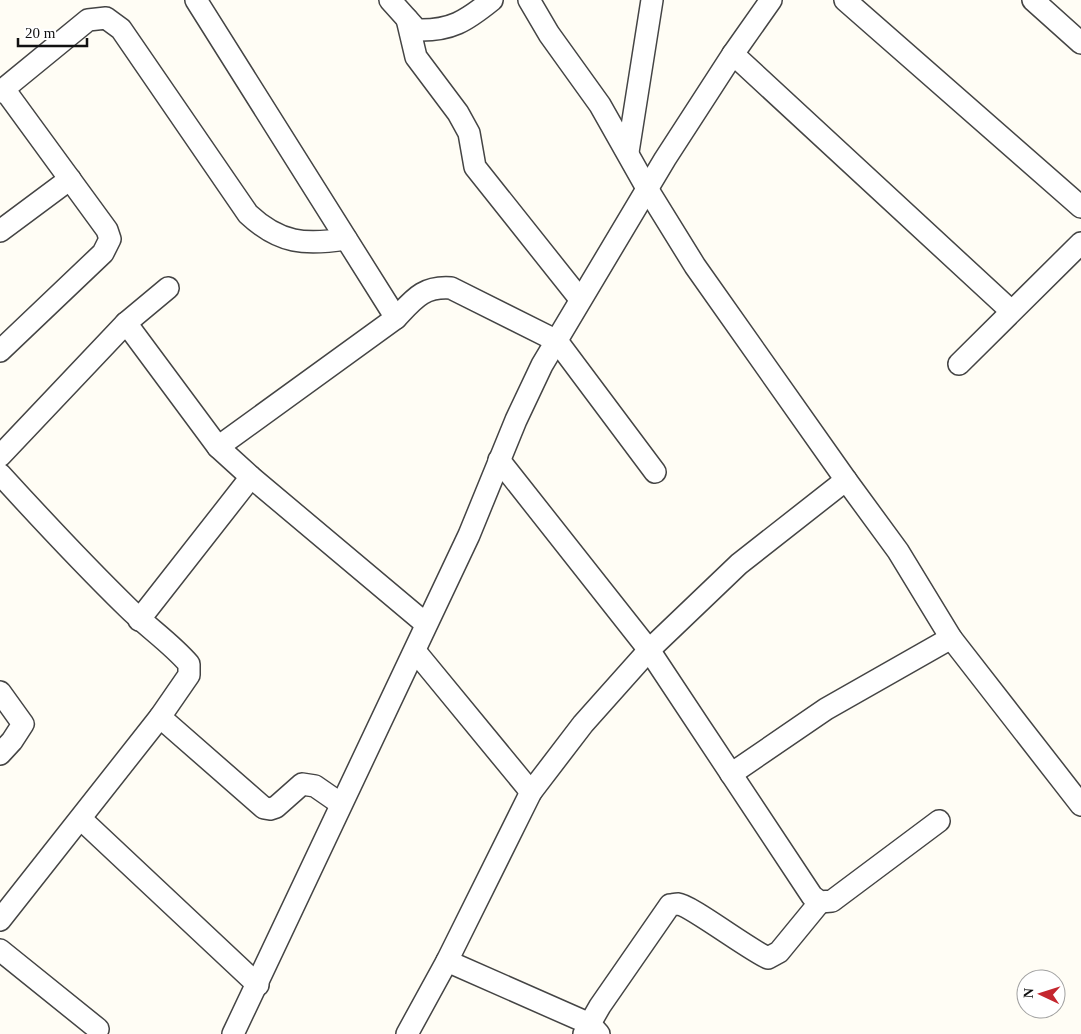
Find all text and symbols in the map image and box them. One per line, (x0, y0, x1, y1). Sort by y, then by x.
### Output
scale bar (18, 15, 86, 47)
text: 20 m (25, 25, 56, 41)
north arrow (1016, 969, 1066, 1019)
text: N (1021, 988, 1036, 999)

